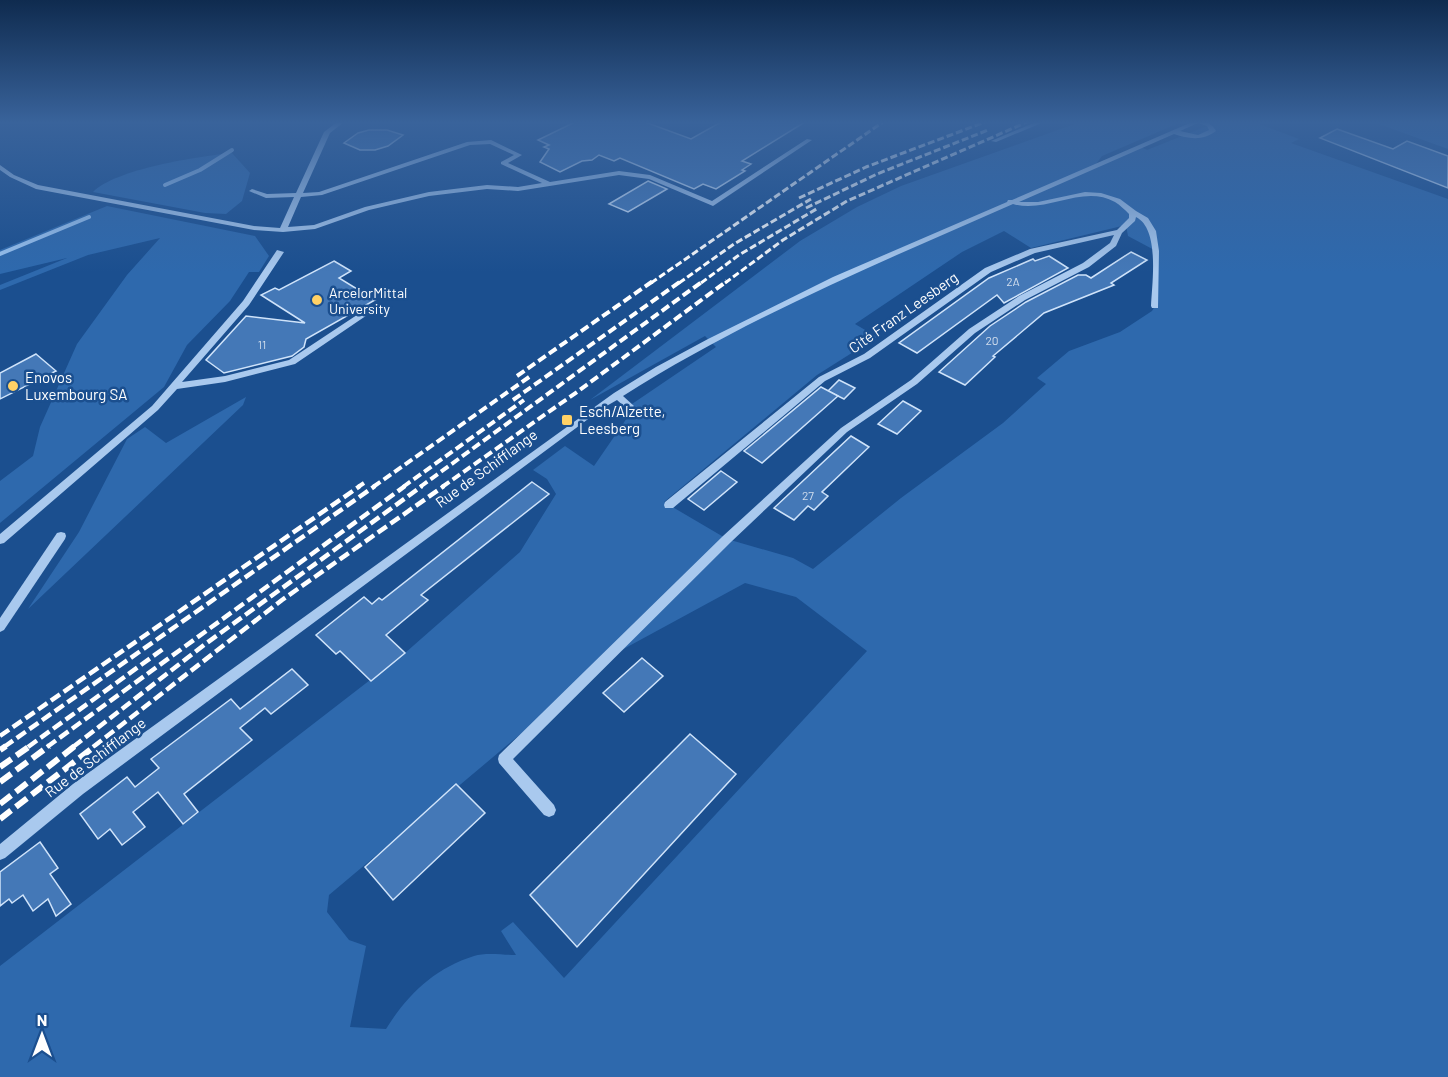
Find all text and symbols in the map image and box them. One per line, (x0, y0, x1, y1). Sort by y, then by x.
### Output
street label: Cité Franz Leesberg (845, 268, 961, 356)
house number: 2A (1006, 274, 1020, 288)
place label: ArcelorMittal University (329, 284, 407, 317)
marker: ArcelorMittal University (310, 293, 324, 307)
house number: 20 (985, 333, 999, 347)
house number: 11 (258, 337, 266, 351)
place label: Enovos Luxembourg SA (25, 368, 127, 403)
marker: Enovos Luxembourg SA (6, 379, 20, 393)
place label: Esch/Alzette, Leesberg (579, 402, 665, 437)
marker: Esch/Alzette, Leesberg (560, 413, 574, 427)
street label: Rue de Schifflange (432, 425, 540, 511)
house number: 27 (802, 488, 814, 502)
street label: Rue de Schifflange (41, 713, 149, 801)
north arrow (12, 1005, 72, 1065)
text: N (37, 1010, 47, 1029)

